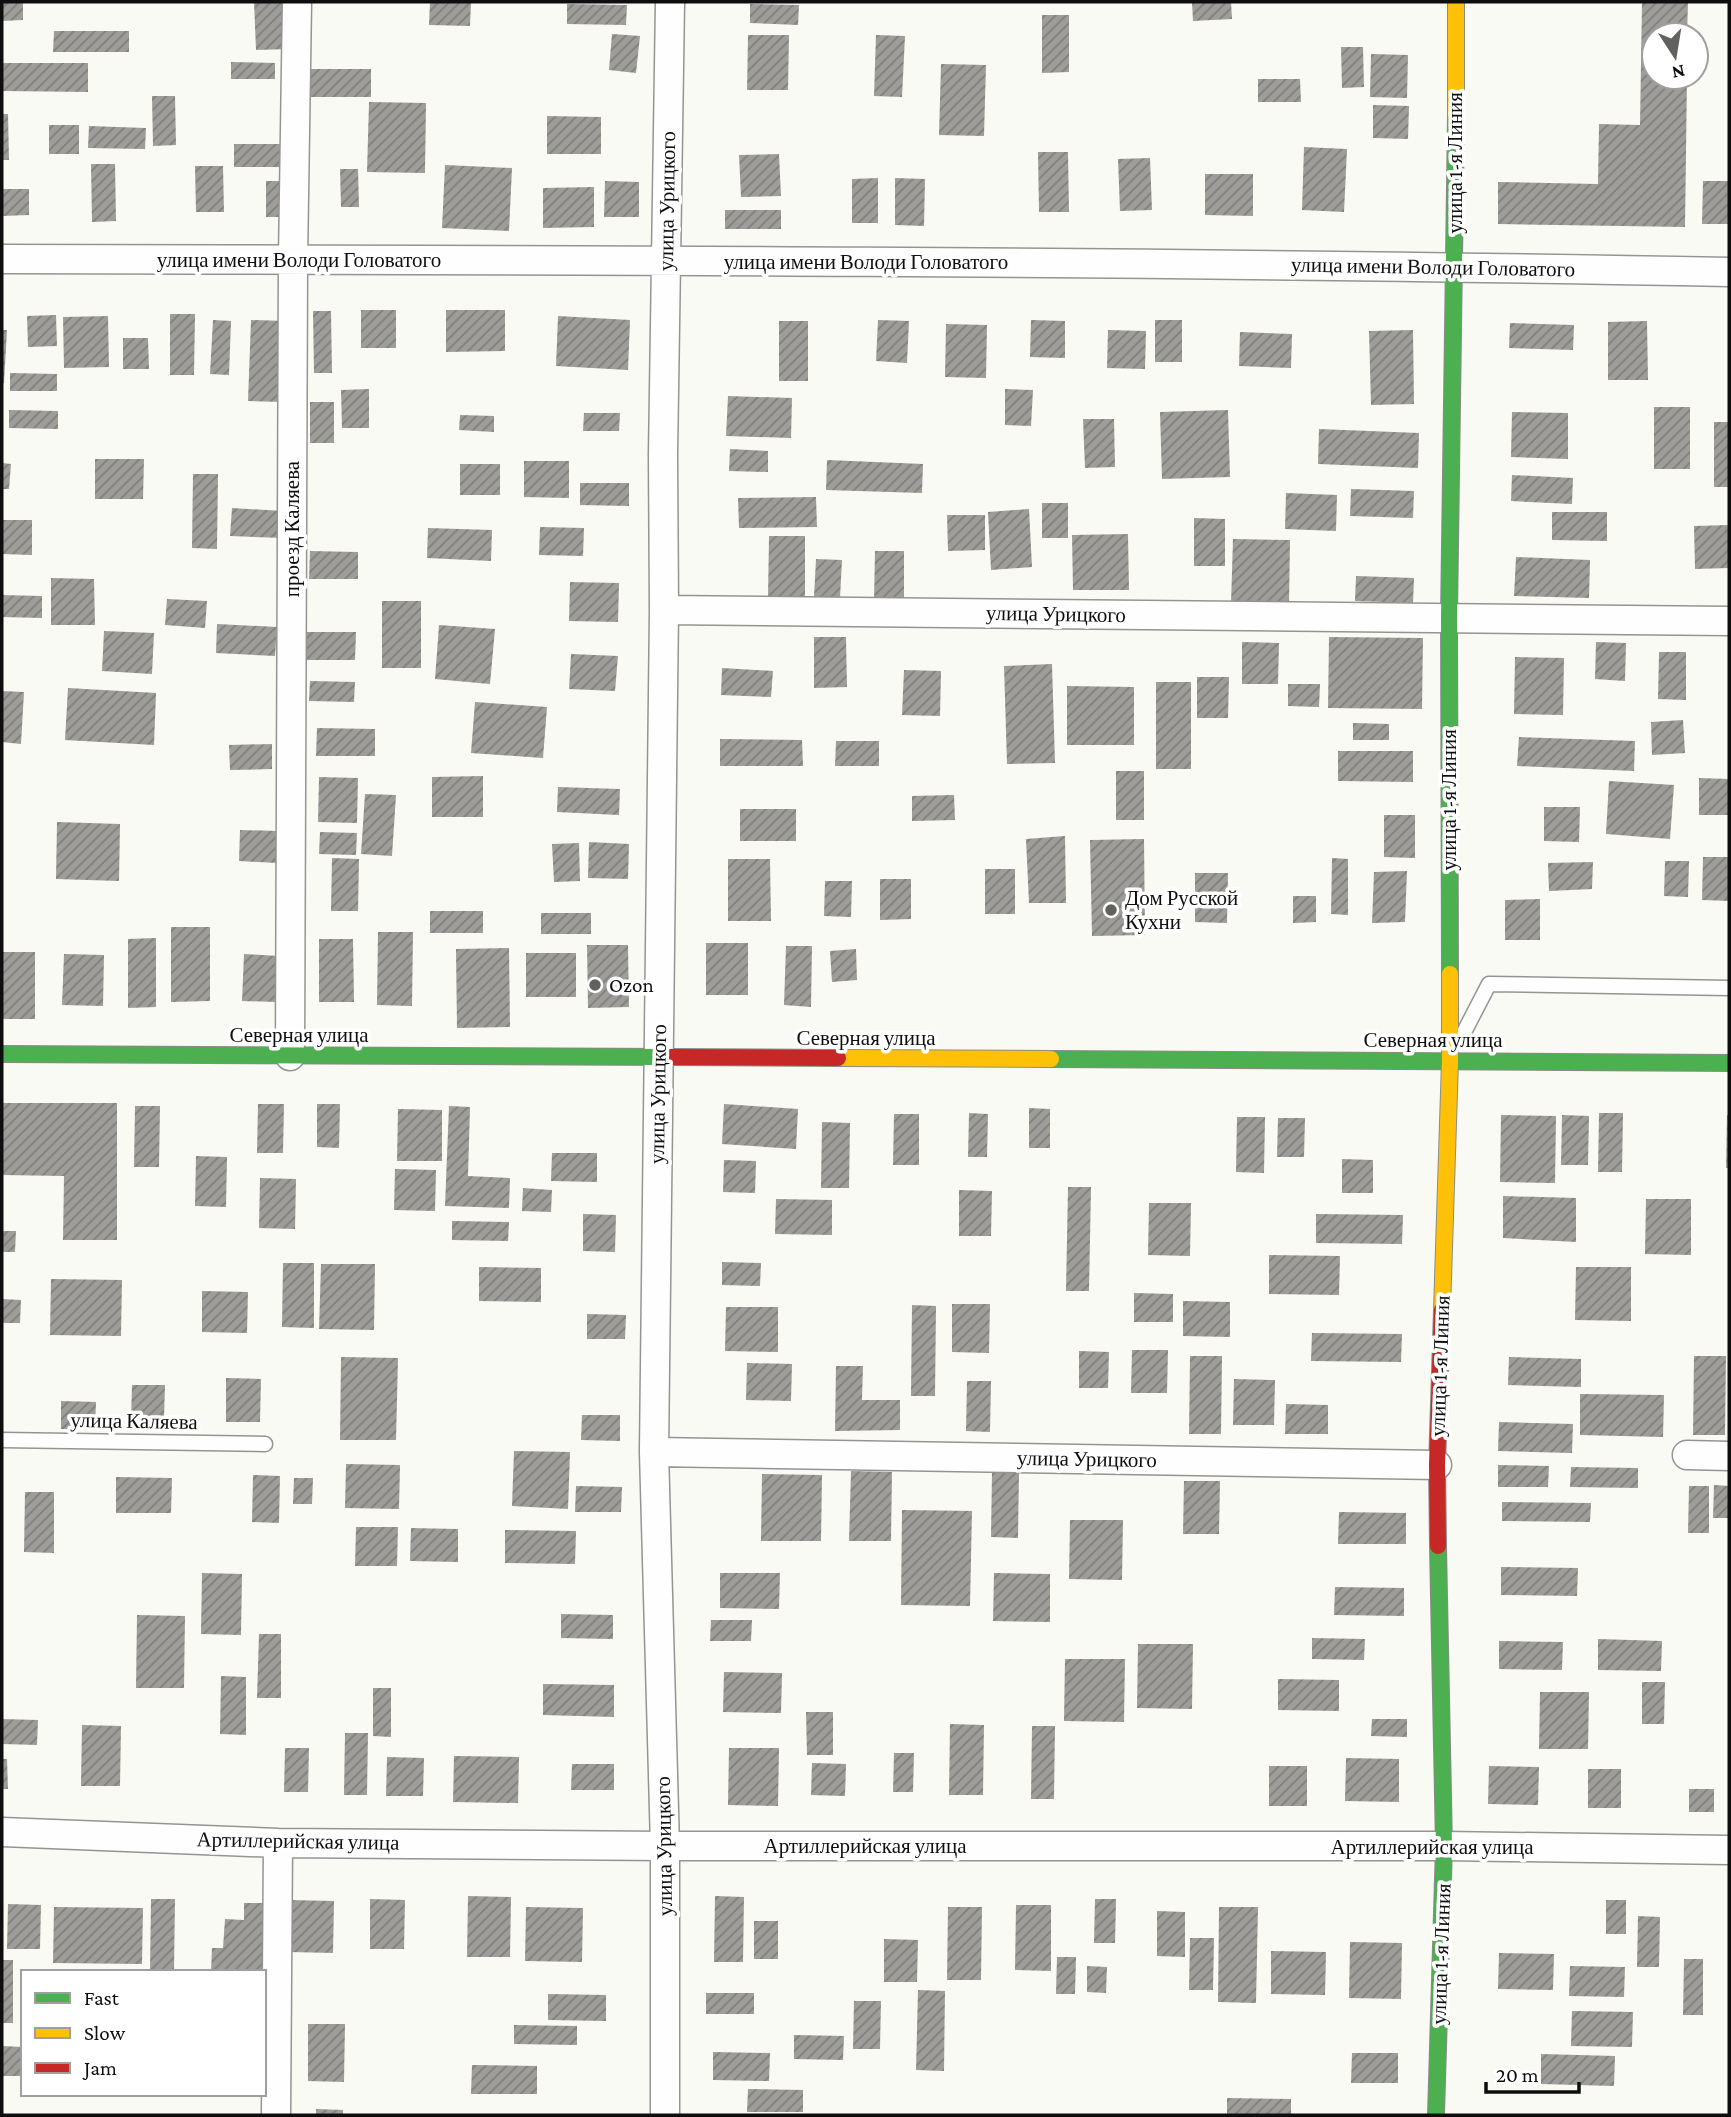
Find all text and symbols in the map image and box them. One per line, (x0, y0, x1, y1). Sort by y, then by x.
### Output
north arrow (1640, 21, 1710, 91)
text: N (1670, 61, 1687, 84)
street label: улица 1-я Линия (1443, 92, 1467, 234)
street label: улица Урицкого (654, 131, 680, 271)
street label: улица имени Володи Головатого (157, 248, 441, 272)
street label: улица имени Володи Головатого (724, 250, 1008, 274)
street label: улица имени Володи Головатого (1291, 253, 1575, 281)
street label: проезд Каляева (280, 460, 304, 597)
street label: улица Урицкого (986, 601, 1126, 627)
street label: улица 1-я Линия (1437, 729, 1461, 871)
place label: Дом Русской Кухни (1125, 886, 1238, 934)
marker: Дом Русской Кухни (1103, 902, 1119, 918)
place label: Ozon (609, 973, 654, 997)
marker: Ozon (587, 977, 603, 993)
street label: Северная улица (229, 1023, 369, 1047)
street label: улица Урицкого (645, 1024, 671, 1164)
street label: Северная улица (796, 1026, 936, 1050)
street label: Северная улица (1363, 1028, 1503, 1052)
street label: улица 1-я Линия (1426, 1294, 1454, 1437)
street label: улица Каляева (70, 1408, 199, 1434)
street label: улица Урицкого (1017, 1446, 1157, 1472)
street label: улица Урицкого (651, 1776, 677, 1916)
street label: Артиллерийская улица (196, 1827, 400, 1855)
street label: Артиллерийская улица (763, 1834, 967, 1858)
street label: Артиллерийская улица (1330, 1835, 1534, 1859)
street label: улица 1-я Линия (1427, 1882, 1455, 2025)
legend (21, 1970, 266, 2096)
text: Fast (84, 1986, 120, 2010)
text: Slow (84, 2021, 126, 2045)
scale bar (1486, 2050, 1579, 2094)
text: Jam (82, 2056, 117, 2080)
text: 20 m (1496, 2063, 1539, 2087)

